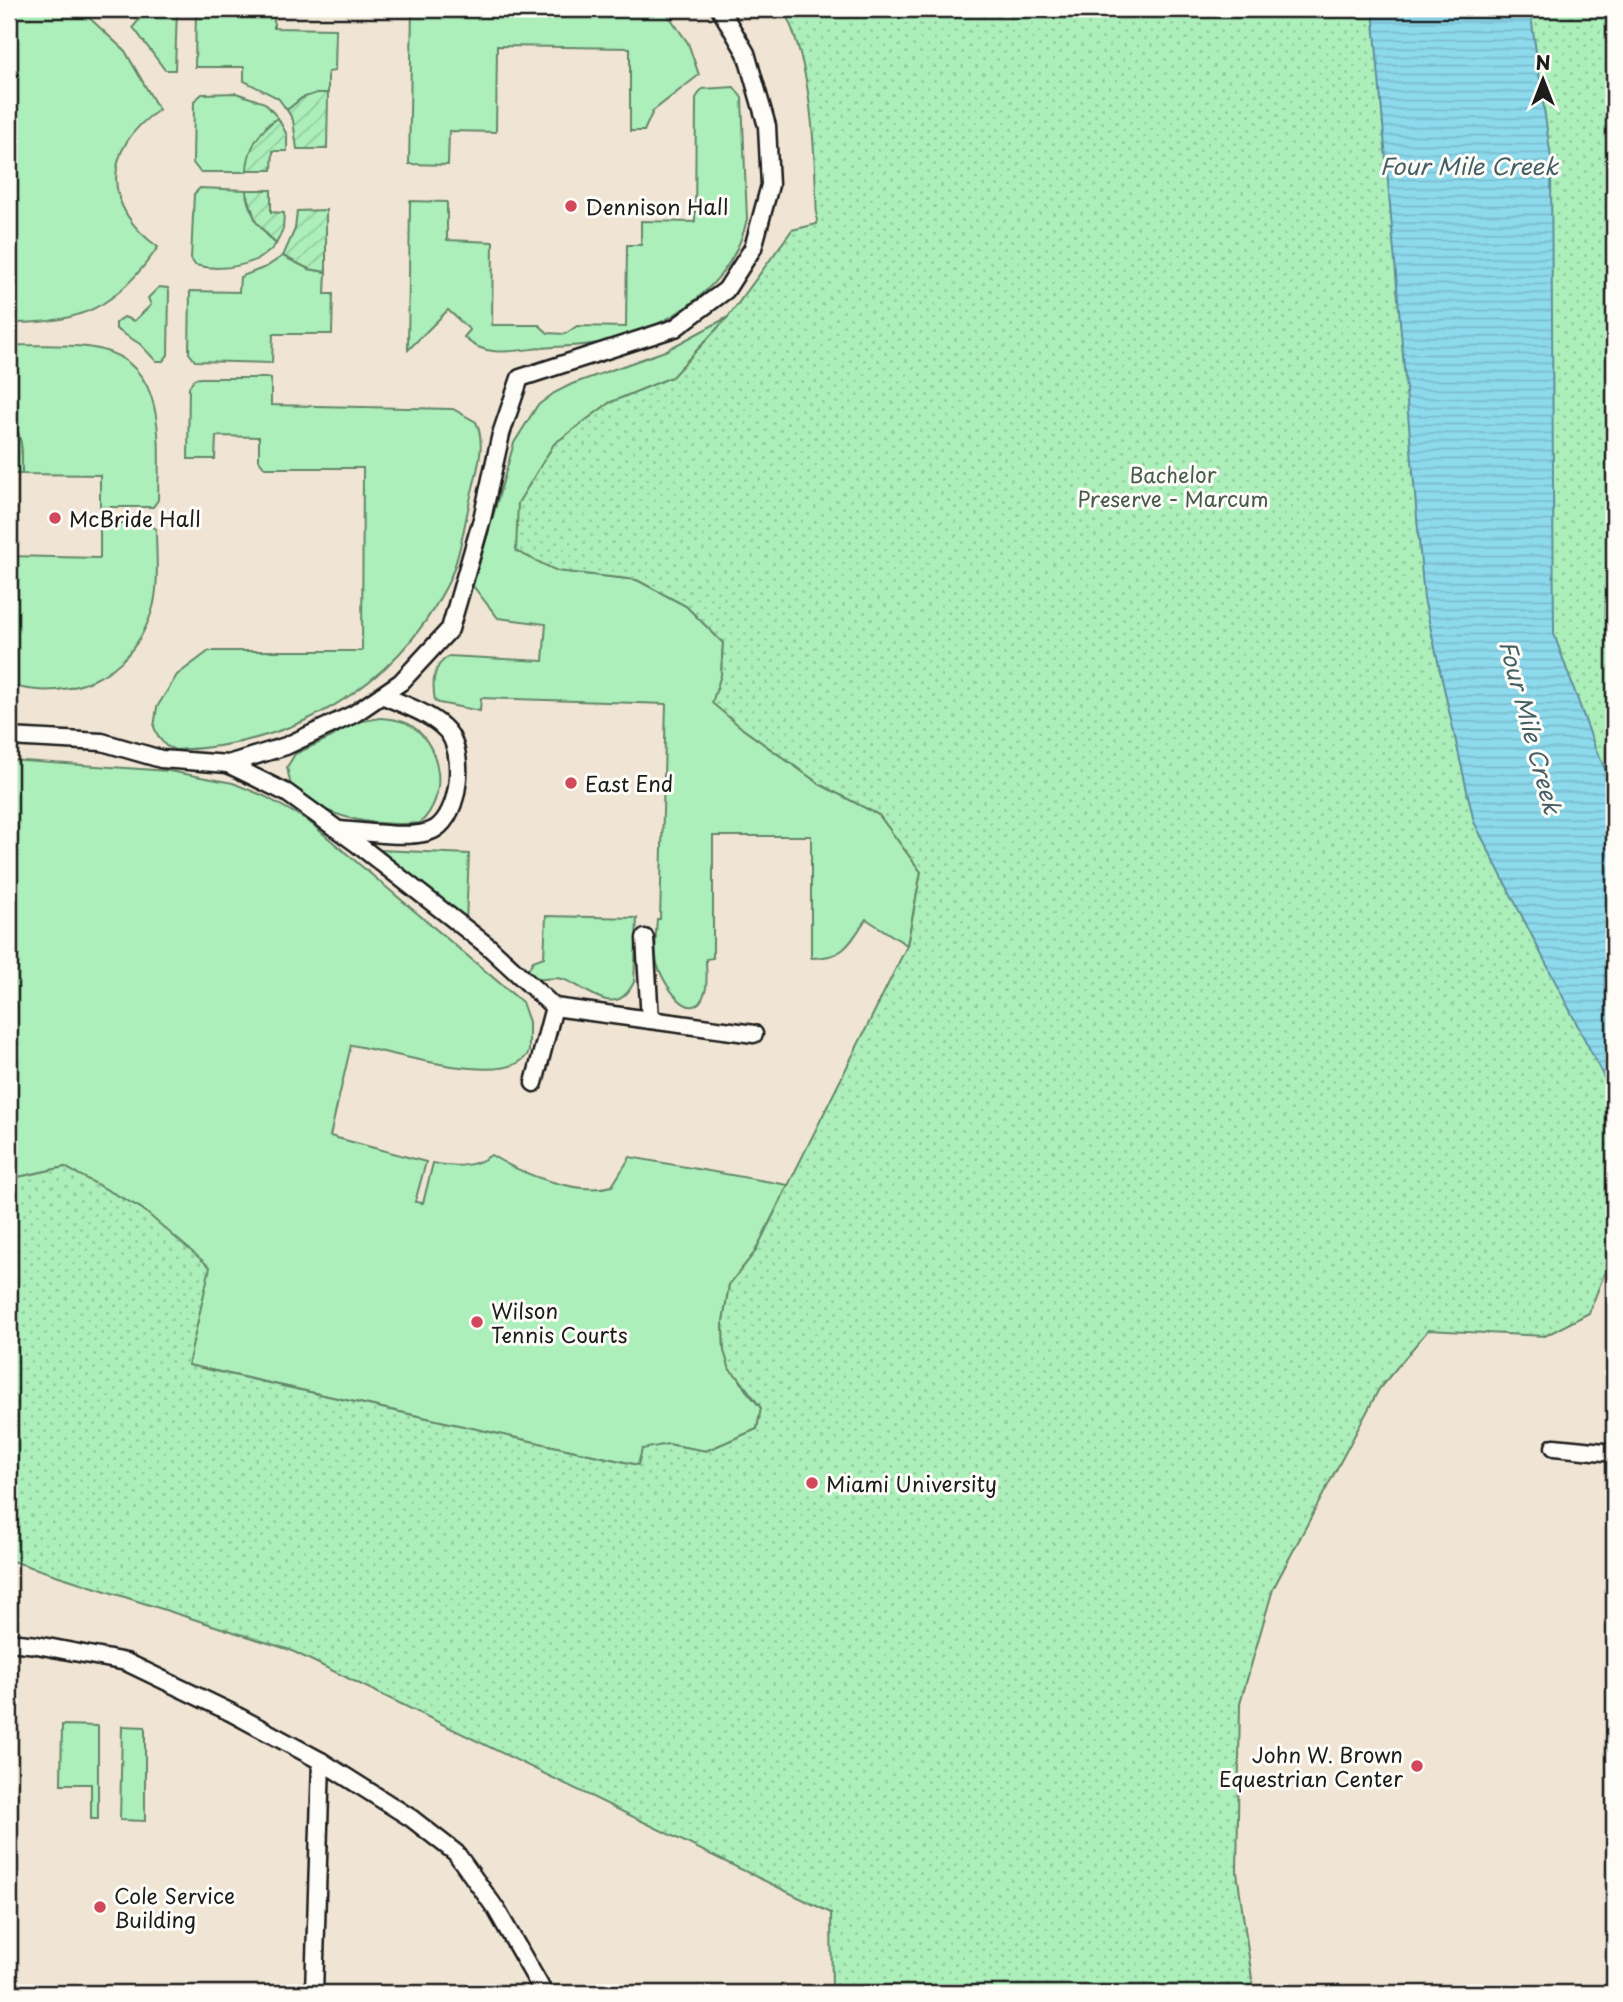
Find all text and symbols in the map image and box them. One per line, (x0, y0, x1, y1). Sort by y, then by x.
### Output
north arrow (1508, 46, 1578, 116)
text: N (1535, 48, 1551, 76)
water label: Four Mile Creek (1380, 148, 1559, 183)
place label: Dennison Hall (585, 190, 728, 222)
marker: Dennison Hall (563, 198, 579, 214)
park label: Bachelor Preserve - Marcum (1077, 458, 1269, 514)
place label: McBride Hall (69, 502, 201, 534)
marker: McBride Hall (47, 510, 63, 526)
water label: Four Mile Creek (1491, 636, 1571, 819)
place label: East End (585, 767, 673, 799)
marker: East End (563, 775, 579, 791)
place label: Wilson Tennis Courts (491, 1294, 628, 1350)
marker: Wilson Tennis Courts (469, 1314, 485, 1330)
place label: Miami University (826, 1467, 997, 1499)
marker: Miami University (804, 1475, 820, 1491)
place label: John W. Brown Equestrian Center (1219, 1738, 1403, 1794)
marker: John W. Brown Equestrian Center (1409, 1758, 1425, 1774)
place label: Cole Service Building (114, 1879, 235, 1935)
marker: Cole Service Building (92, 1899, 108, 1915)

